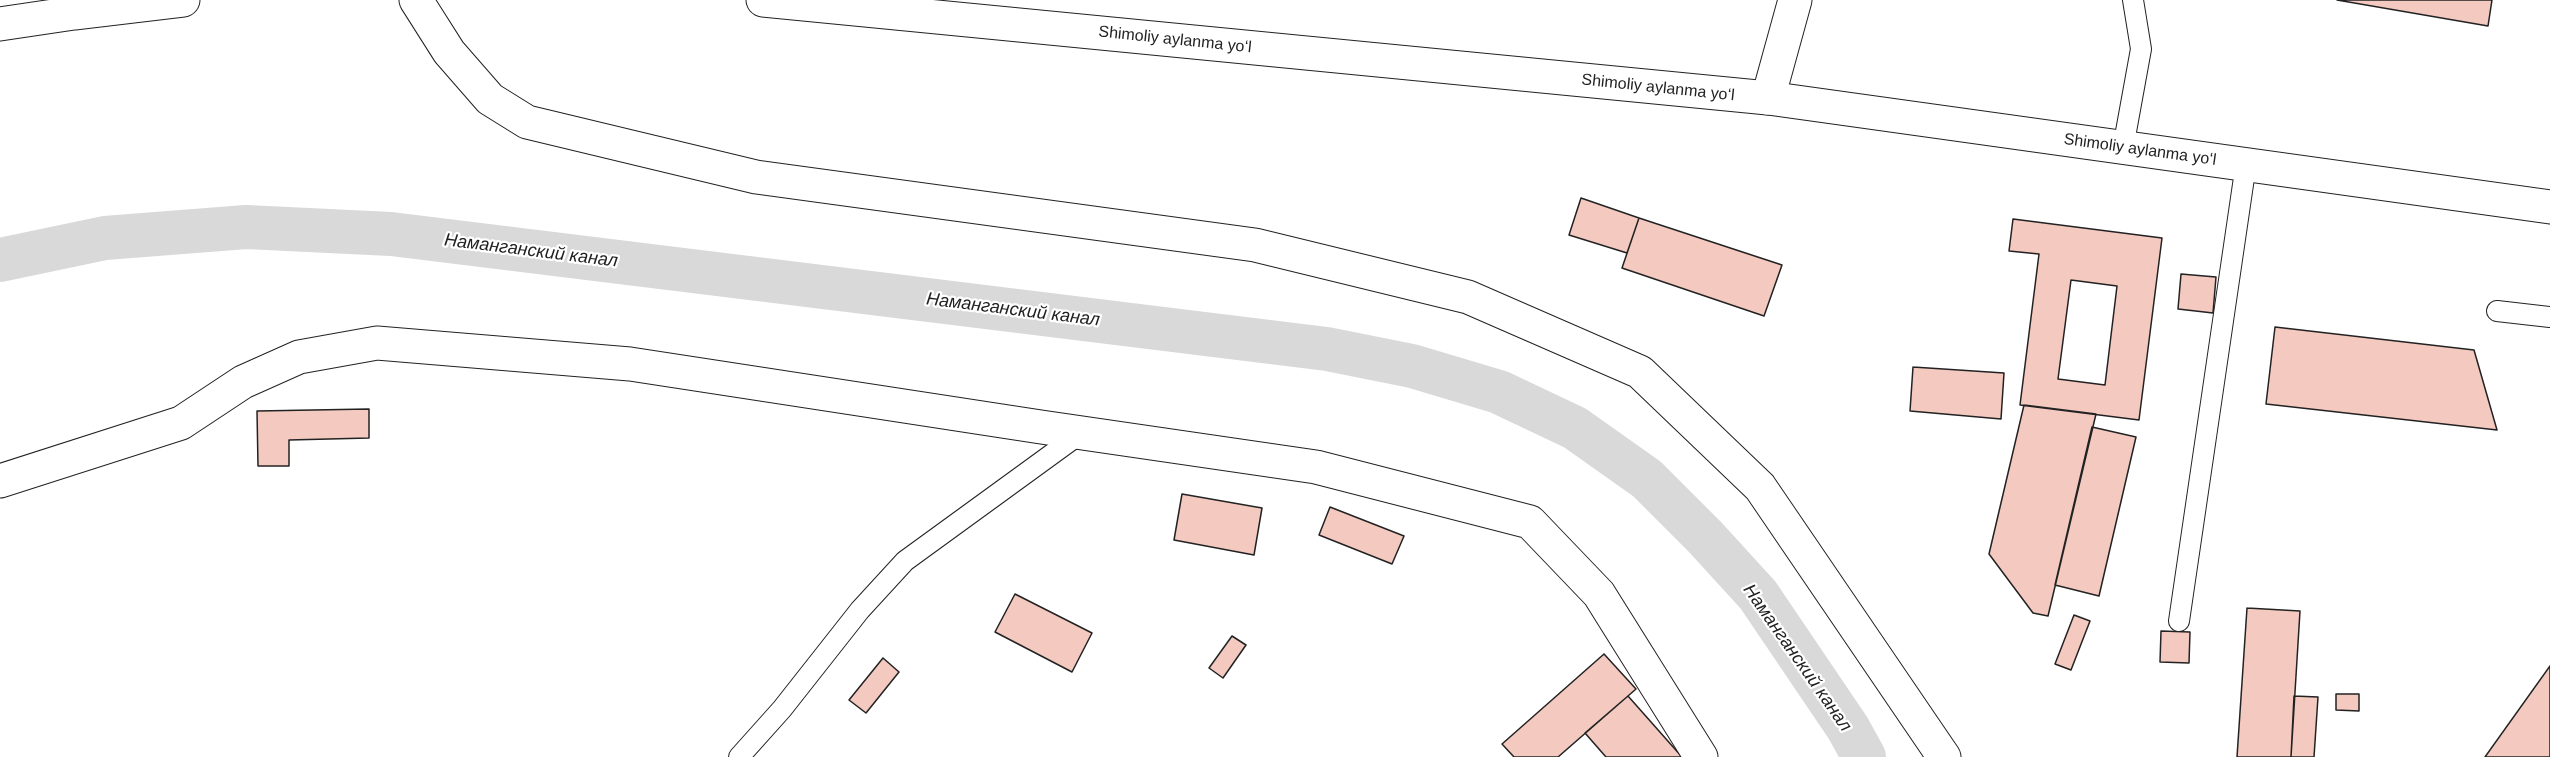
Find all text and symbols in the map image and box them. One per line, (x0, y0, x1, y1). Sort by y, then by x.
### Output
street label: Shimoliy aylanma yoʻl (1097, 22, 1253, 58)
street label: Shimoliy aylanma yoʻl (1580, 70, 1736, 106)
street label: Shimoliy aylanma yoʻl (2062, 130, 2218, 170)
water label: Наманганский канал (443, 230, 619, 272)
water label: Наманганский канал (925, 289, 1101, 331)
water label: Наманганский канал (1738, 580, 1856, 736)

